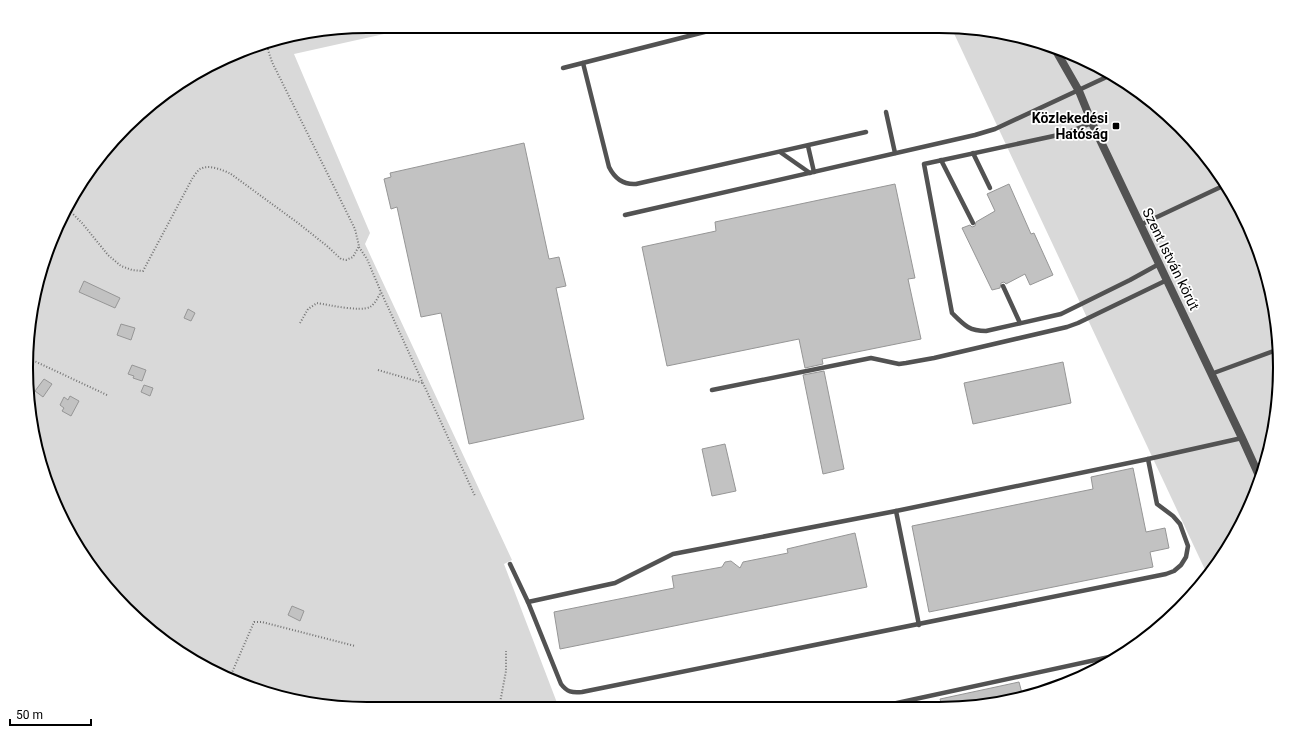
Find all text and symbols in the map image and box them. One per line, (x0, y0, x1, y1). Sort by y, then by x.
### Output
place label: Közlekedési Hatóság (1032, 110, 1108, 142)
marker: Közlekedési Hatóság (1111, 121, 1121, 131)
street label: Szent István körút (1139, 205, 1203, 313)
scale bar (10, 701, 91, 727)
text: 50 m (16, 708, 43, 722)

